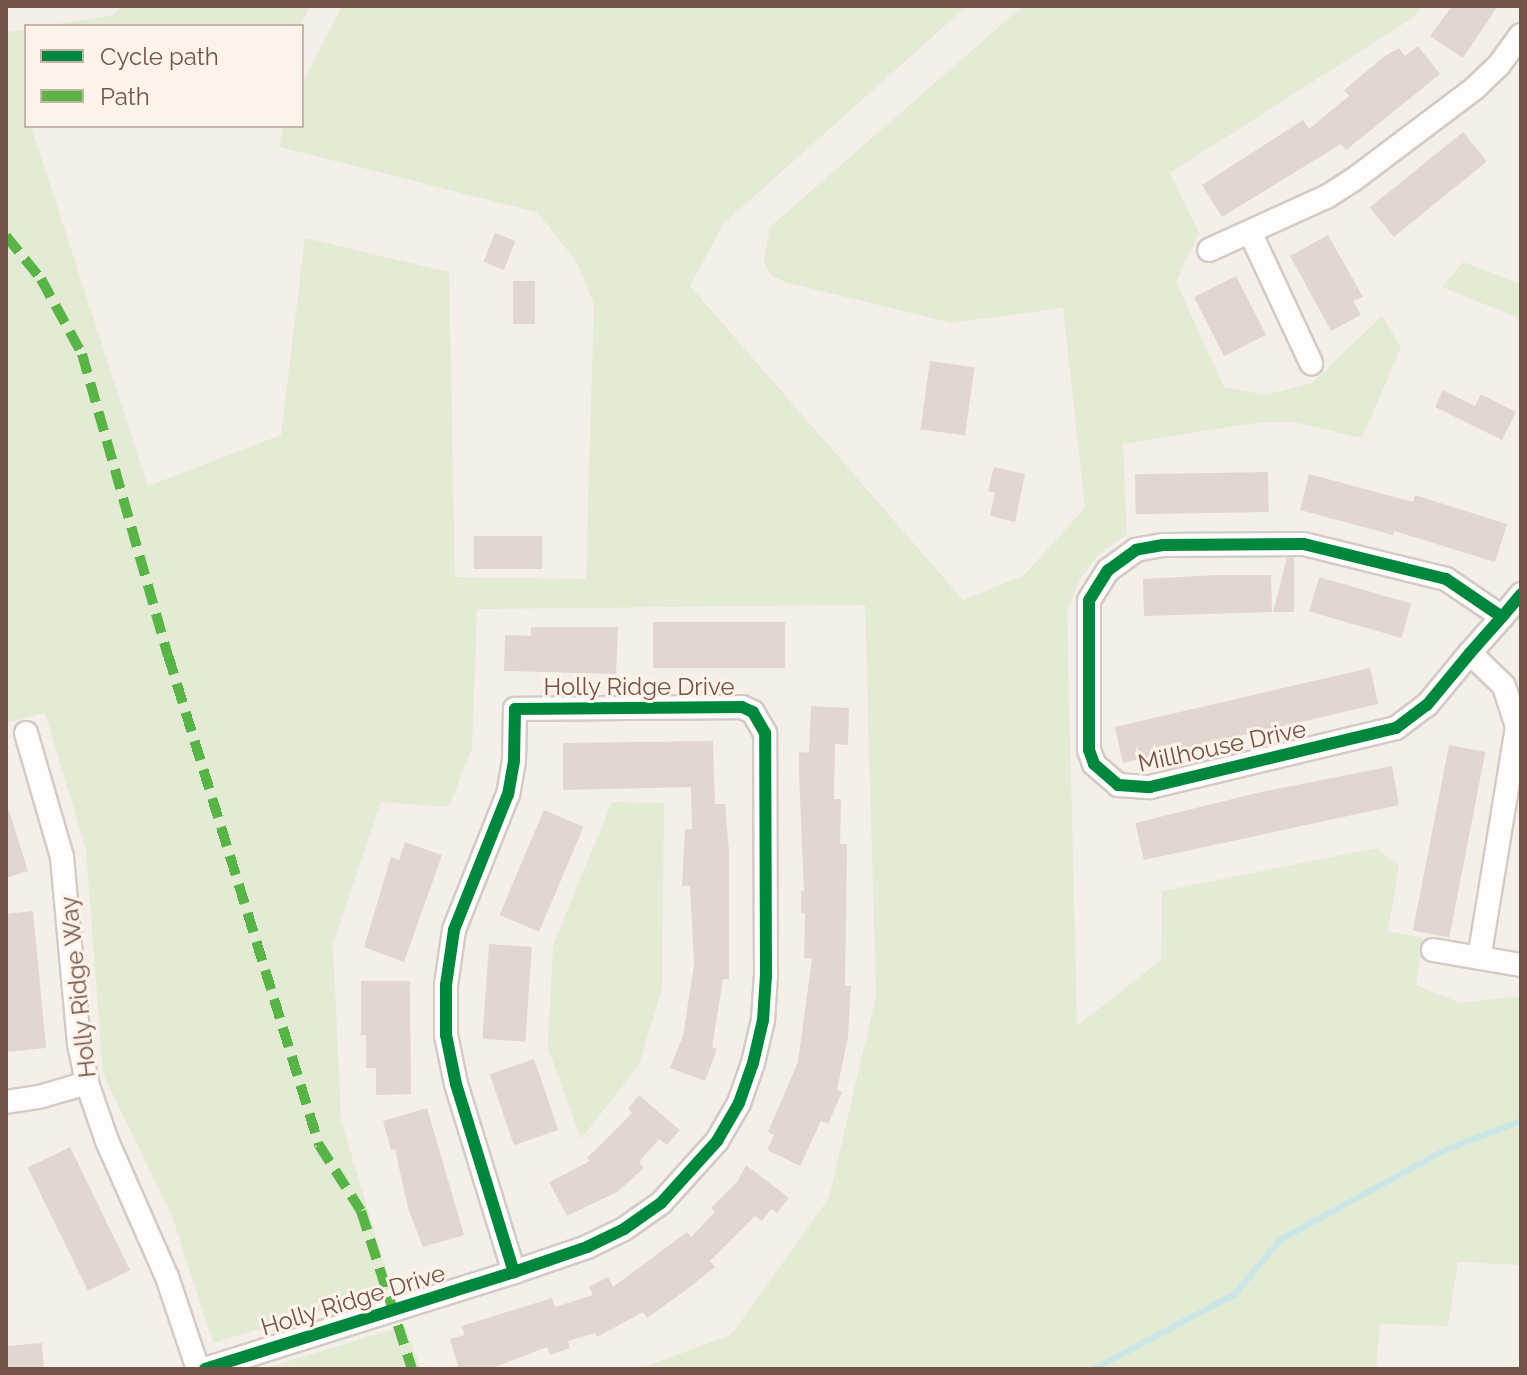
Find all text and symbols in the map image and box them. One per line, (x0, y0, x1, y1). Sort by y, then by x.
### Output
legend (24, 24, 304, 128)
text: Cycle path (100, 42, 219, 71)
text: Path (100, 82, 150, 111)
street label: Holly Ridge Drive (543, 673, 735, 701)
street label: Millhouse Drive (1135, 714, 1309, 778)
street label: Holly Ridge Way (54, 894, 102, 1080)
street label: Holly Ridge Drive (257, 1258, 449, 1342)

